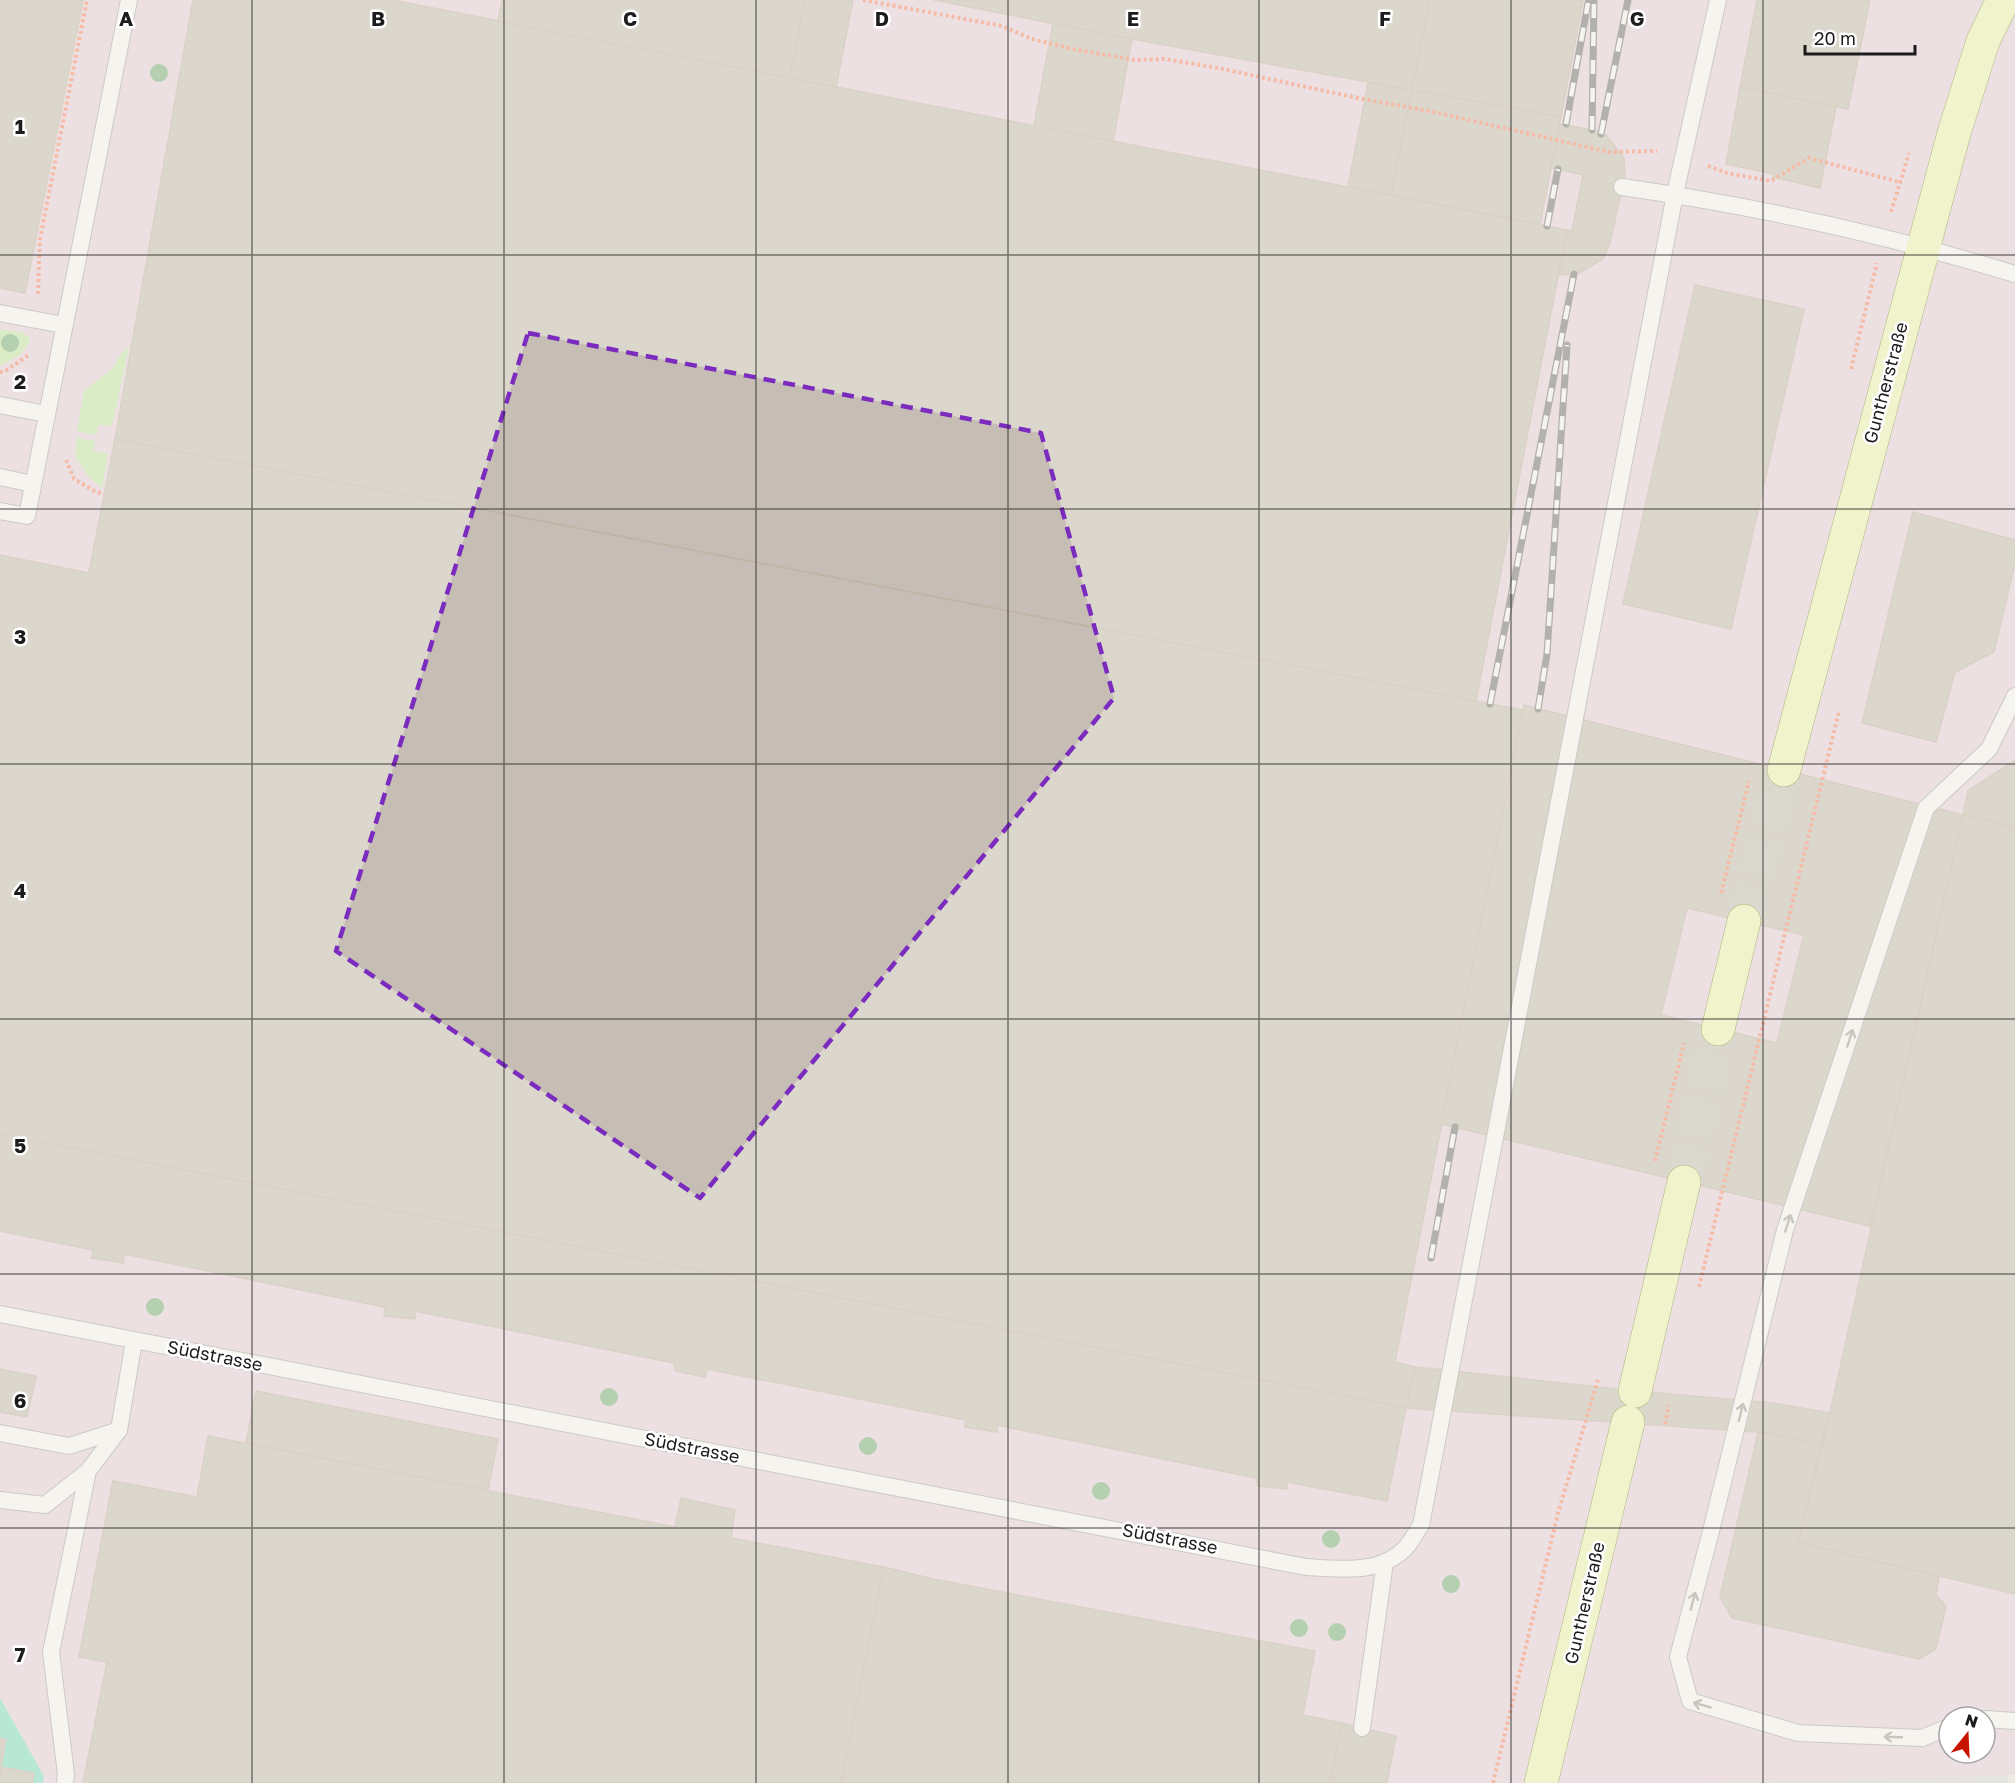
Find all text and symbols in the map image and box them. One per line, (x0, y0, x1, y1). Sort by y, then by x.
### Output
text: A (119, 6, 133, 30)
text: B (371, 6, 385, 30)
text: C (623, 6, 637, 30)
text: D (875, 6, 889, 30)
text: E (1127, 6, 1139, 30)
text: F (1379, 6, 1391, 30)
text: G (1630, 6, 1644, 30)
scale bar (1805, 18, 1914, 56)
text: 20 m (1814, 27, 1856, 49)
text: 1 (15, 114, 25, 138)
street label: Guntherstraße (1858, 320, 1912, 446)
text: 2 (14, 369, 26, 393)
text: 3 (14, 624, 26, 648)
text: 4 (14, 878, 26, 902)
one-way arrow (1845, 1029, 1856, 1048)
text: 5 (14, 1133, 26, 1157)
one-way arrow (1783, 1214, 1794, 1233)
street label: Südstrasse (166, 1335, 265, 1375)
text: 6 (14, 1388, 26, 1412)
one-way arrow (1735, 1403, 1747, 1422)
street label: Südstrasse (643, 1427, 742, 1467)
street label: Südstrasse (1121, 1518, 1220, 1558)
street label: Guntherstraße (1559, 1539, 1609, 1666)
one-way arrow (1688, 1592, 1699, 1611)
text: 7 (15, 1642, 26, 1666)
one-way arrow (1693, 1699, 1712, 1710)
north arrow (1937, 1705, 1997, 1765)
text: N (1963, 1709, 1981, 1732)
one-way arrow (1883, 1731, 1903, 1743)

